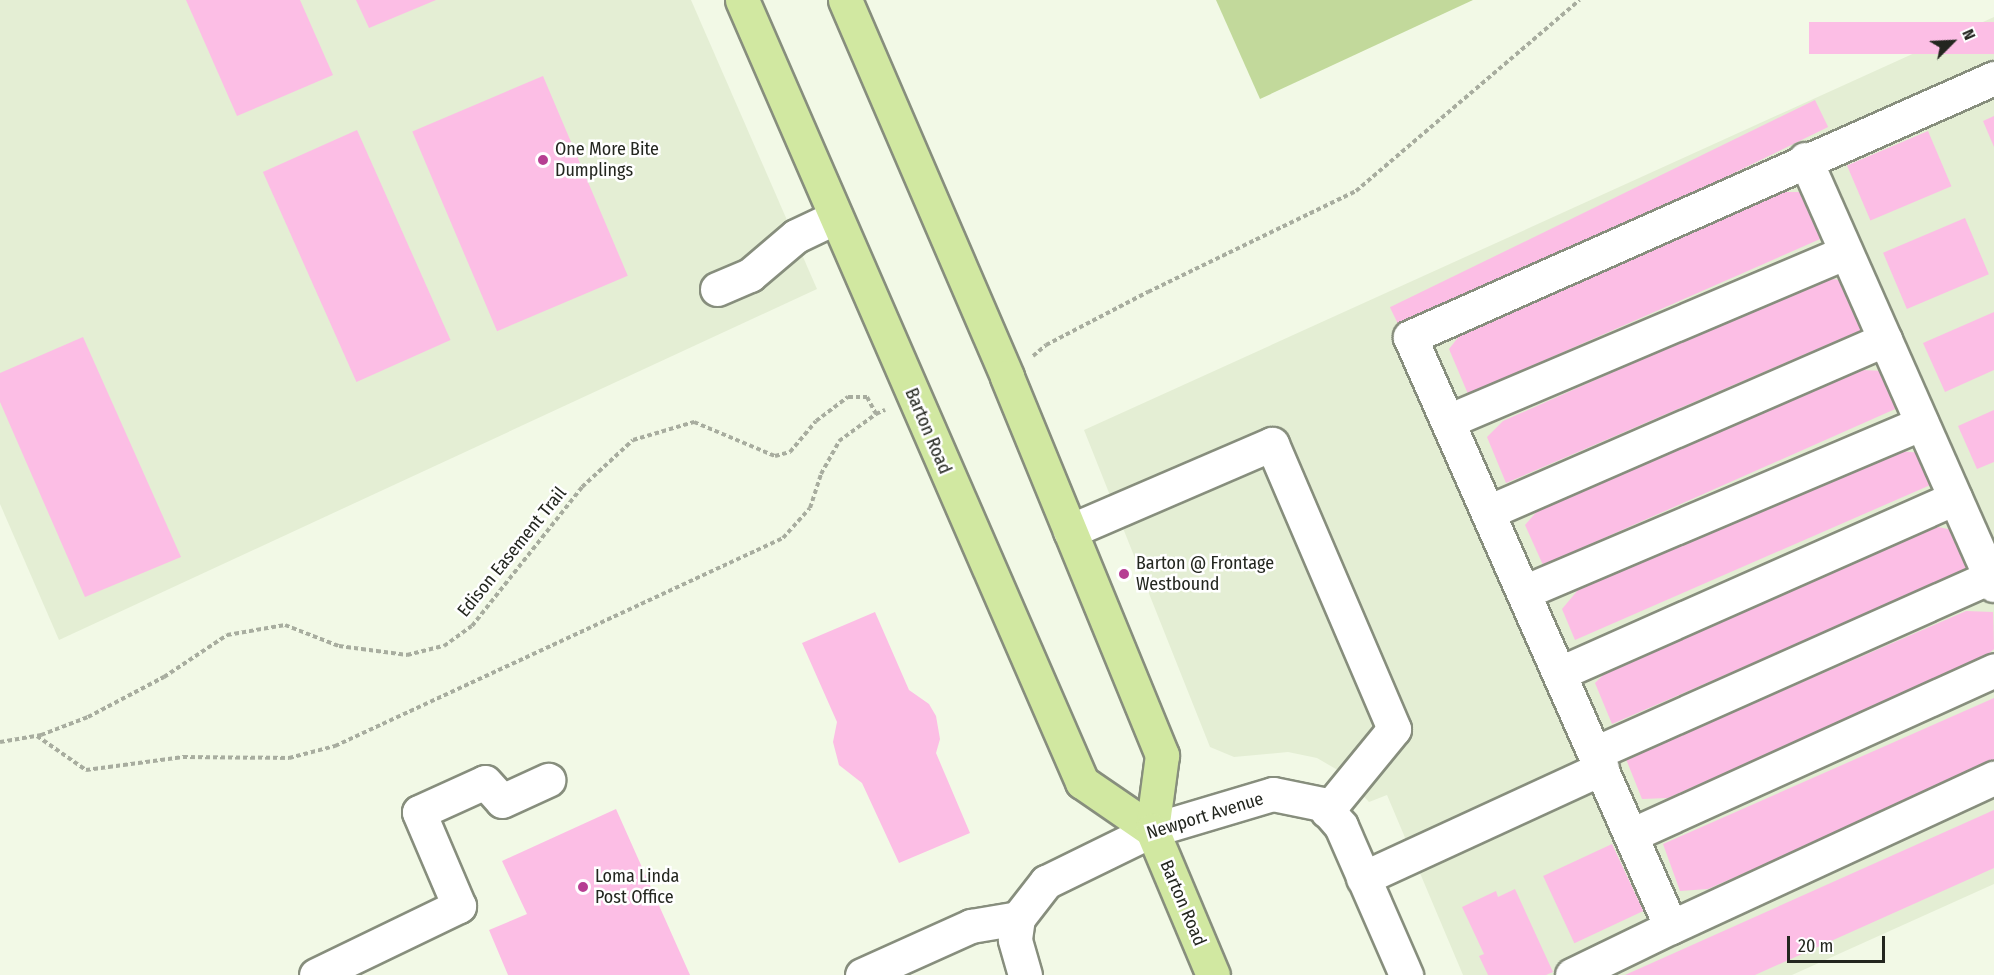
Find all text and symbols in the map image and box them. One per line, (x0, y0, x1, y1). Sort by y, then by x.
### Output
north arrow (1922, 12, 1982, 72)
text: N (1958, 26, 1980, 43)
place label: One More Bite Dumplings (555, 139, 659, 182)
marker: One More Bite Dumplings (536, 153, 550, 167)
street label: Barton Road (900, 385, 956, 477)
street label: Edison Easement Trail (453, 483, 571, 621)
place label: Barton @ Frontage Westbound (1136, 553, 1274, 596)
marker: Barton @ Frontage Westbound (1117, 567, 1131, 581)
street label: Newport Avenue (1144, 788, 1266, 844)
street label: Barton Road (1155, 857, 1211, 949)
place label: Loma Linda Post Office (595, 866, 679, 908)
marker: Loma Linda Post Office (576, 880, 590, 894)
scale bar (1790, 924, 1888, 962)
text: 20 m (1798, 935, 1833, 957)

